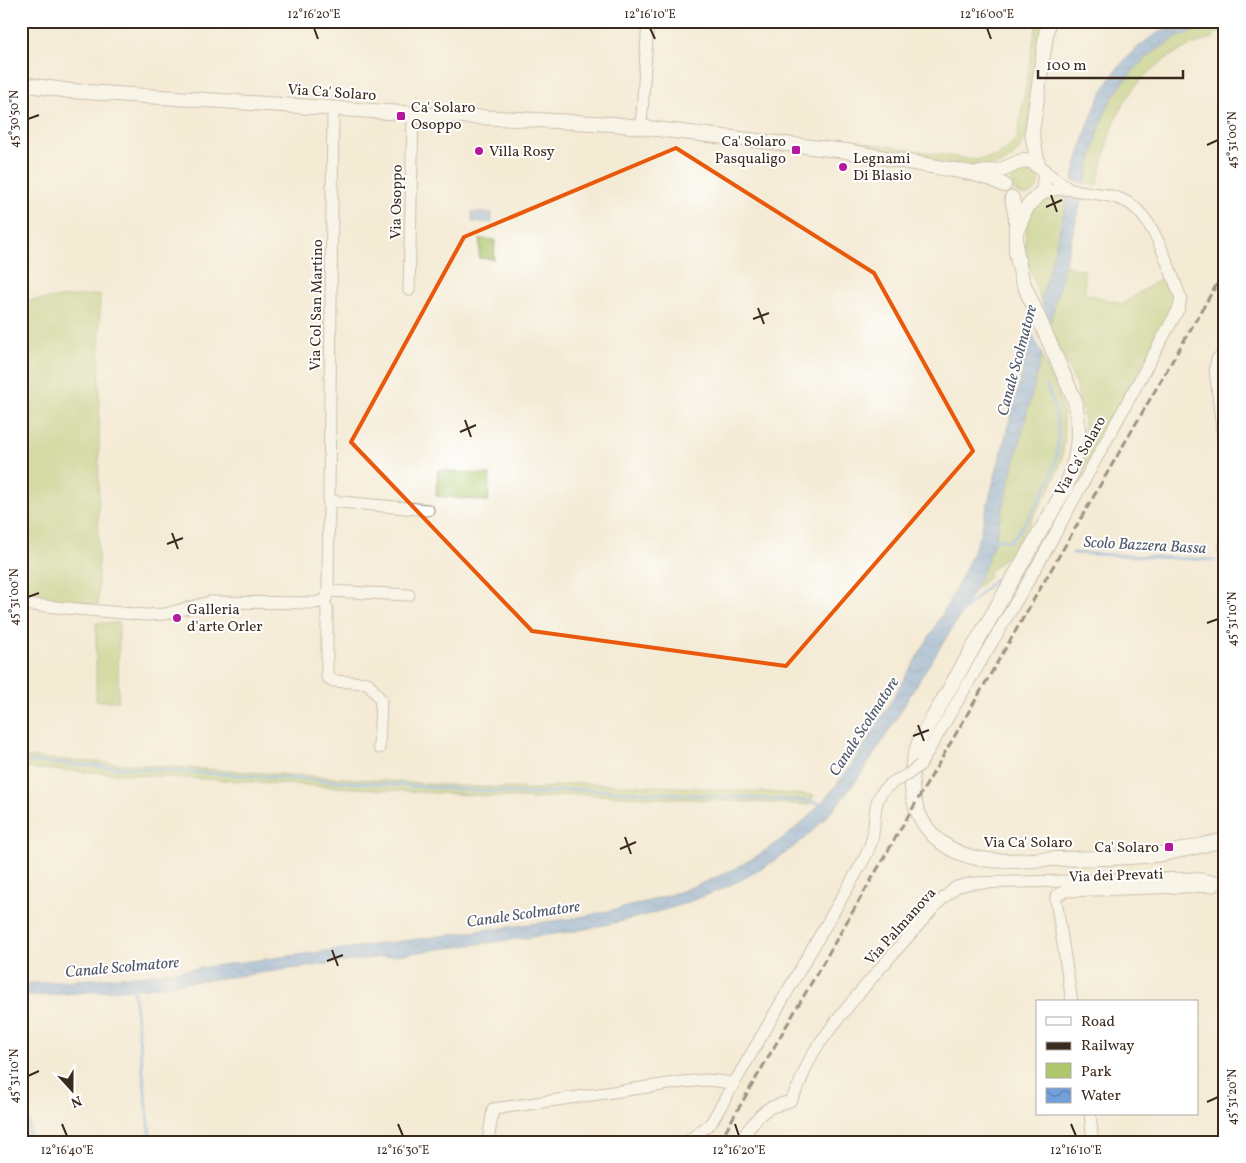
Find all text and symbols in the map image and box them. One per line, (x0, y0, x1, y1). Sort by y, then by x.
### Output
text: 12°16'20"E (288, 7, 340, 23)
text: 12°16'10"E (624, 7, 676, 23)
text: 12°16'00"E (960, 7, 1014, 23)
scale bar (1038, 48, 1184, 80)
text: 100 m (1046, 56, 1086, 77)
street label: Via Ca' Solaro (287, 80, 377, 107)
text: 45°30'50"N (7, 90, 23, 148)
place label: Ca' Solaro Osoppo (411, 98, 476, 136)
marker: Ca' Solaro Osoppo (395, 110, 407, 122)
text: 45°31'00"N (1225, 111, 1241, 169)
place label: Ca' Solaro Pasqualigo (715, 132, 786, 170)
place label: Villa Rosy (489, 142, 555, 163)
marker: Ca' Solaro Pasqualigo (790, 144, 802, 156)
marker: Villa Rosy (473, 145, 485, 157)
place label: Legnami Di Blasio (853, 149, 912, 187)
marker: Legnami Di Blasio (837, 161, 849, 173)
street label: Via Osoppo (386, 164, 409, 240)
street label: Via Col San Martino (306, 239, 329, 371)
water label: Canale Scolmatore (992, 302, 1043, 419)
street label: Via Ca' Solaro (1051, 413, 1112, 501)
water label: Scolo Bazzera Bassa (1083, 532, 1207, 560)
text: 45°31'00"N (7, 568, 23, 626)
text: 45°31'10"N (1225, 591, 1241, 646)
place label: Galleria d'arte Orler (187, 600, 263, 638)
marker: Galleria d'arte Orler (171, 612, 183, 624)
water label: Canale Scolmatore (824, 673, 905, 781)
street label: Via Ca' Solaro (983, 833, 1073, 854)
place label: Ca' Solaro (1094, 838, 1159, 859)
marker: Ca' Solaro (1163, 841, 1175, 853)
street label: Via dei Prevati (1068, 864, 1164, 889)
street label: Via Palmanova (860, 884, 942, 970)
water label: Canale Scolmatore (465, 896, 582, 934)
water label: Canale Scolmatore (64, 952, 180, 984)
legend (1036, 1000, 1198, 1116)
text: Road (1081, 1012, 1115, 1033)
text: Railway (1081, 1036, 1134, 1057)
text: 45°31'10"N (7, 1048, 23, 1103)
text: Park (1081, 1062, 1112, 1083)
north arrow (48, 1066, 98, 1116)
text: 45°31'20"N (1225, 1069, 1241, 1125)
text: Water (1081, 1086, 1121, 1107)
text: N (68, 1090, 84, 1111)
text: 12°16'40"E (41, 1143, 93, 1159)
text: 12°16'30"E (377, 1143, 429, 1159)
text: 12°16'20"E (713, 1143, 765, 1159)
text: 12°16'10"E (1050, 1143, 1102, 1159)

